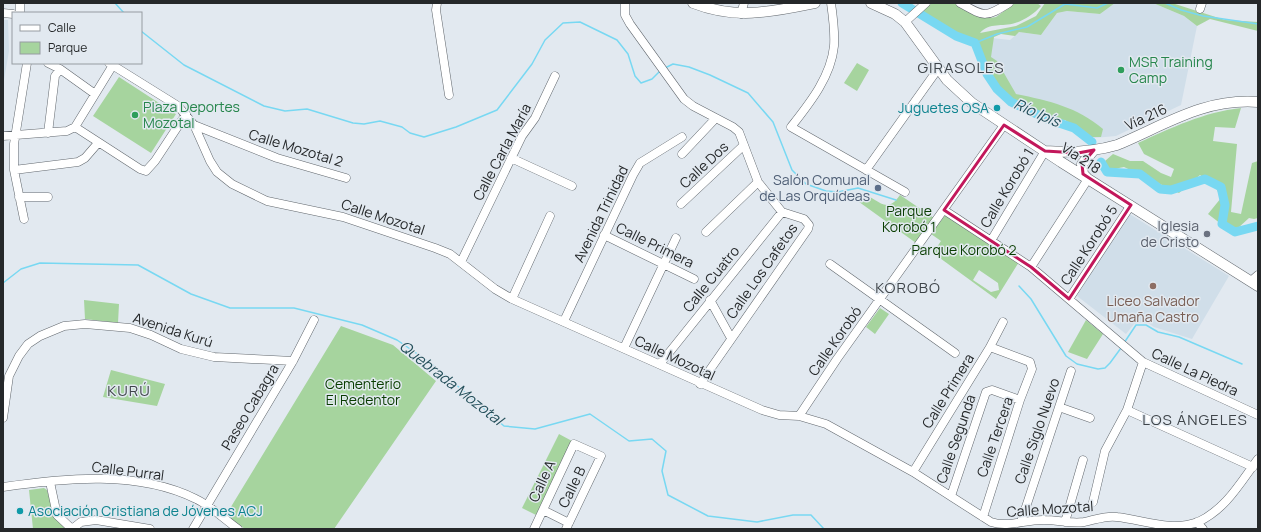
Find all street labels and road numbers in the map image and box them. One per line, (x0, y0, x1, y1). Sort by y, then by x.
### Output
street label: Vía 216 (1122, 99, 1170, 134)
street label: Calle Carla María (468, 100, 535, 204)
street label: Calle Mozotal 2 (247, 124, 346, 171)
street label: Calle Dos (675, 137, 732, 192)
street label: Vía 218 (1058, 138, 1105, 177)
street label: Calle Korobó 1 (975, 145, 1038, 231)
street label: Avenida Trinidad (569, 162, 632, 265)
street label: Calle Mozotal (339, 194, 427, 239)
street label: Calle Korobó 5 (1056, 201, 1122, 288)
street label: Calle Primera (613, 217, 697, 272)
street label: Calle Los Cafetos (722, 219, 802, 322)
street label: Calle Cuatro (678, 242, 743, 316)
street label: Calle Korobó (804, 302, 866, 379)
street label: Avenida Kurú (131, 308, 216, 351)
street label: Calle Mozotal (632, 331, 719, 385)
street label: Calle La Piedra (1149, 343, 1242, 400)
street label: Calle Primera (917, 350, 978, 432)
street label: Paseo Cabagra (216, 360, 283, 453)
street label: Calle Siglo Nuevo (1010, 375, 1064, 486)
street label: Calle Segunda (931, 392, 980, 486)
street label: Calle Tercera (972, 394, 1017, 480)
street label: Calle Purral (91, 457, 165, 484)
street label: Calle A (524, 457, 560, 505)
street label: Calle B (553, 463, 590, 511)
street label: Calle Mozotal (1006, 496, 1094, 521)

